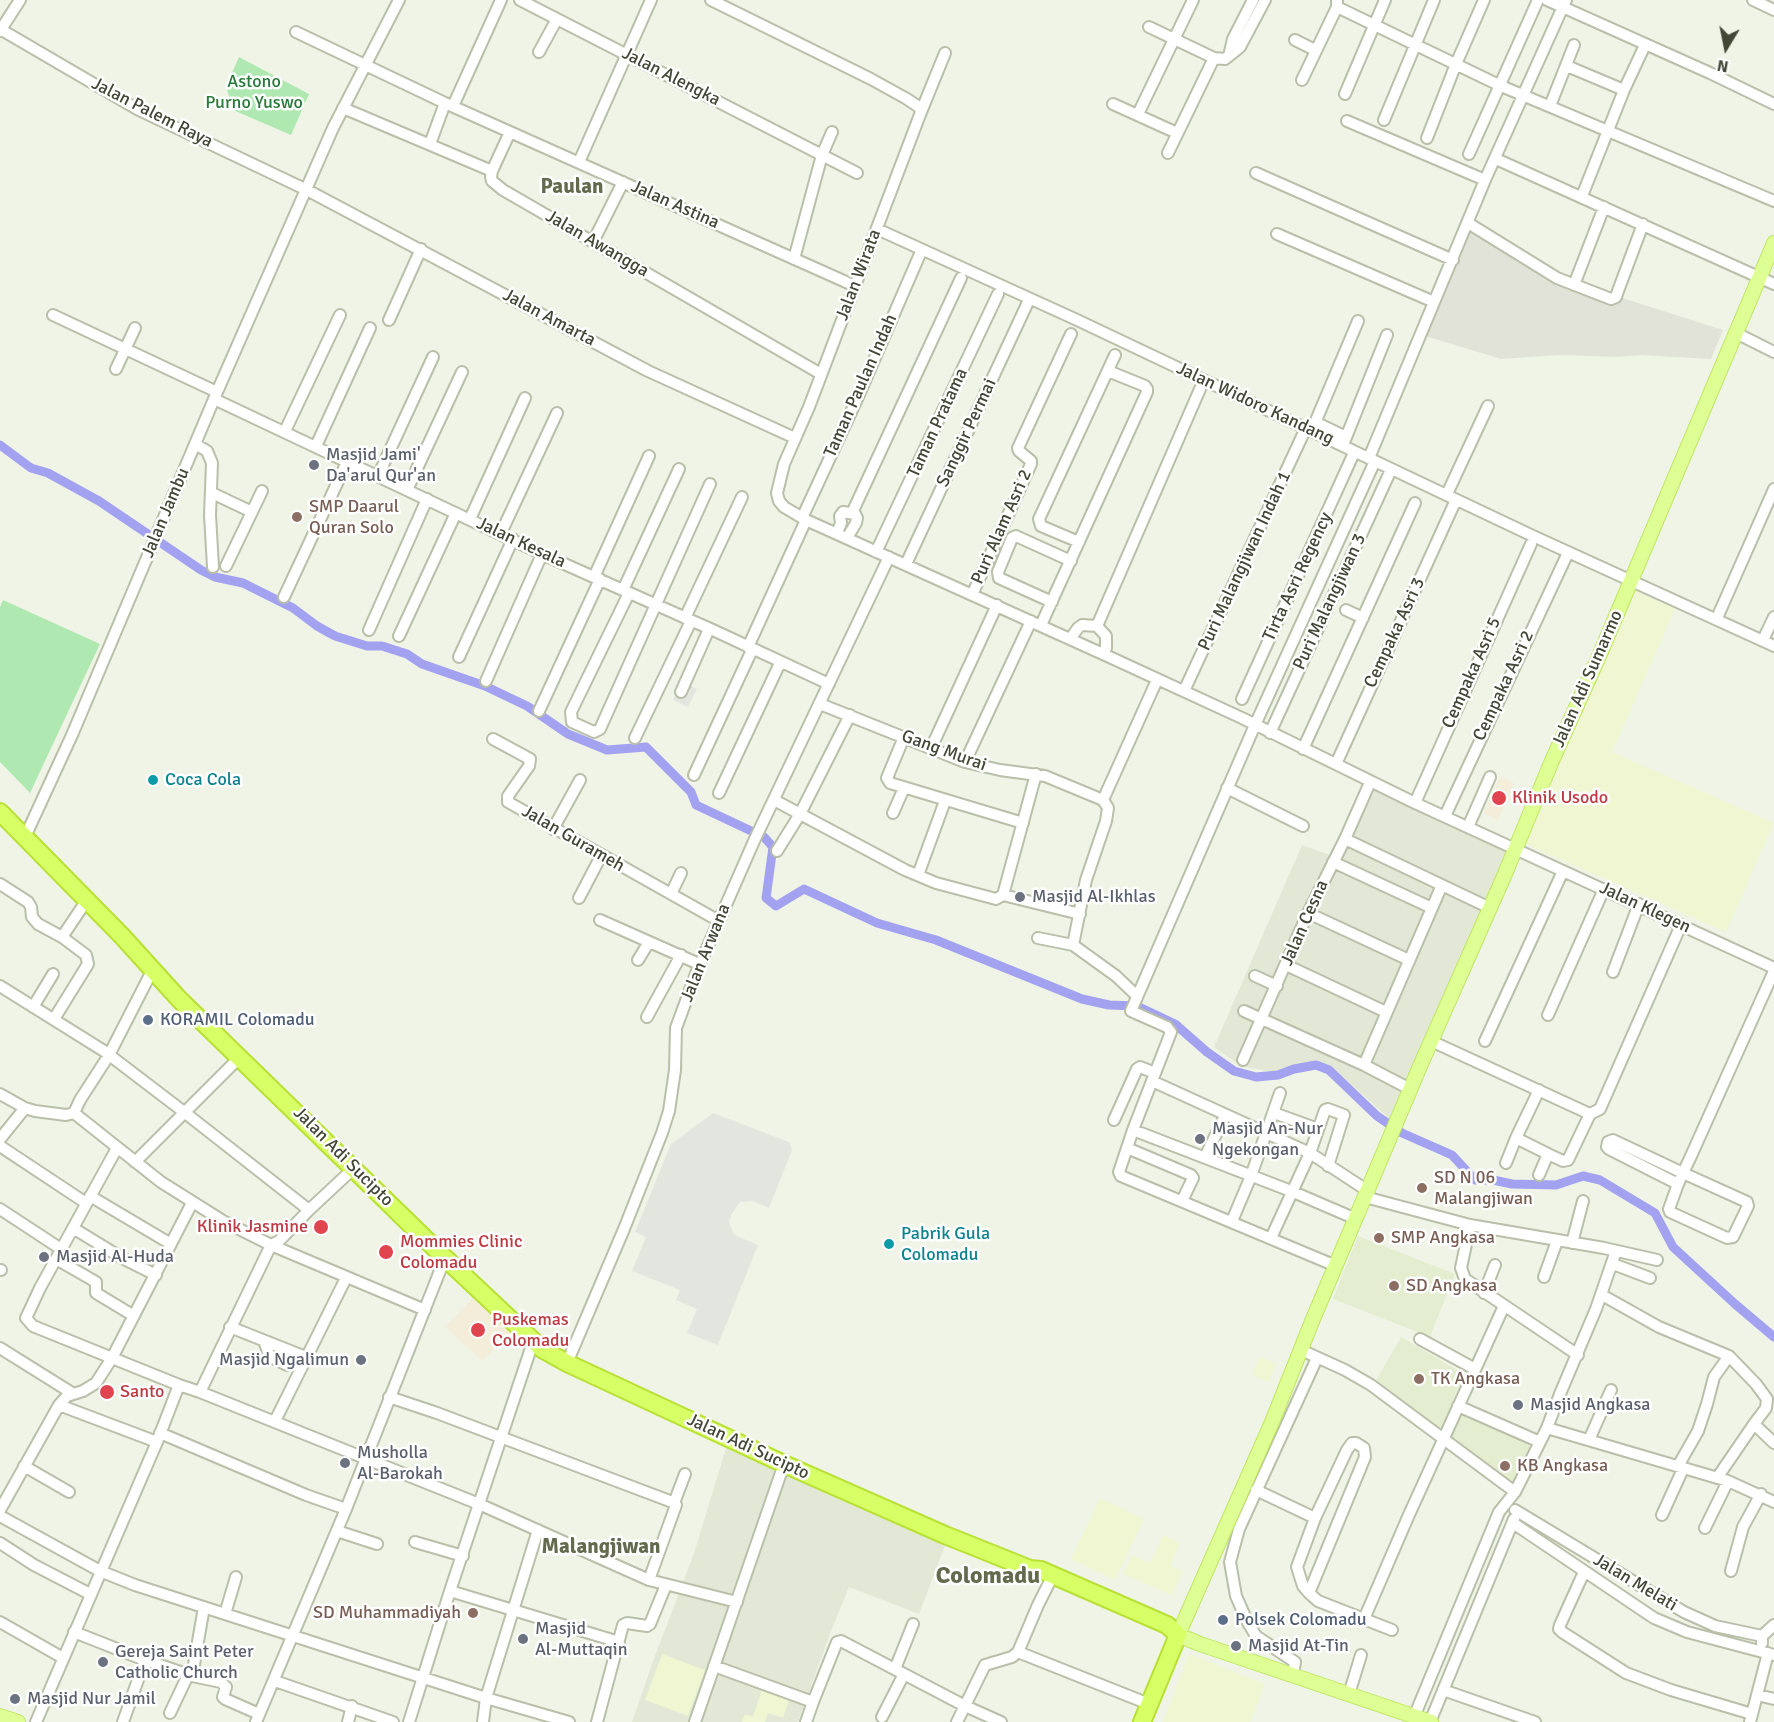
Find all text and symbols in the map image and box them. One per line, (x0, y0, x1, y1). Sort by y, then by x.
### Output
north arrow (1696, 18, 1756, 78)
street label: Jalan Alengka (618, 43, 724, 111)
text: N (1716, 55, 1730, 77)
park label: Astono Purno Yuswo (205, 71, 303, 113)
street label: Jalan Palem Raya (88, 73, 216, 153)
district label: Paulan (540, 174, 604, 200)
street label: Jalan Astina (628, 176, 722, 234)
street label: Jalan Awangga (542, 206, 652, 282)
street label: Jalan Wirata (832, 226, 886, 324)
street label: Jalan Amarta (499, 285, 599, 351)
street label: Taman Paulan Indah (820, 311, 902, 461)
street label: Jalan Widoro Kandang (1173, 358, 1337, 450)
street label: Taman Pratama (903, 365, 973, 481)
street label: Sanggir Permai (932, 375, 1002, 491)
place label: Masjid Jami' Da'arul Qur'an (326, 444, 436, 486)
marker: Masjid Jami' Da'arul Qur'an (307, 458, 321, 472)
street label: Jalan Jambu (137, 465, 195, 561)
street label: Puri Alam Asri 2 (967, 466, 1037, 588)
street label: Puri Malangjiwan Indah 1 (1194, 468, 1296, 654)
place label: SMP Daarul Quran Solo (309, 496, 399, 538)
street label: Tirta Asri Regency (1259, 509, 1337, 645)
marker: SMP Daarul Quran Solo (290, 510, 304, 524)
street label: Jalan Kesala (473, 513, 569, 573)
street label: Puri Malangjiwan 3 (1289, 530, 1371, 674)
street label: Cempaka Asri 3 (1360, 574, 1430, 692)
street label: Jalan Adi Sumarmo (1548, 607, 1628, 751)
street label: Cempaka Asri 5 (1438, 614, 1506, 732)
street label: Cempaka Asri 2 (1469, 627, 1539, 745)
street label: Gang Murai (899, 726, 989, 776)
place label: Coca Cola (165, 769, 241, 791)
marker: Coca Cola (146, 773, 160, 787)
place label: Klinik Usodo (1512, 787, 1608, 809)
marker: Klinik Usodo (1490, 789, 1508, 807)
street label: Jalan Gurameh (518, 801, 628, 877)
street label: Jalan Cesna (1277, 877, 1333, 969)
street label: Jalan Klegen (1596, 877, 1694, 939)
place label: Masjid Al-Ikhlas (1032, 886, 1156, 908)
marker: Masjid Al-Ikhlas (1013, 890, 1027, 904)
street label: Jalan Arwana (677, 901, 735, 1005)
place label: KORAMIL Colomadu (160, 1009, 315, 1031)
marker: KORAMIL Colomadu (141, 1013, 155, 1027)
street label: Jalan Adi Sucipto (289, 1103, 397, 1211)
place label: Masjid An-Nur Ngekongan (1212, 1118, 1323, 1160)
marker: Masjid An-Nur Ngekongan (1193, 1132, 1207, 1146)
place label: SD N 06 Malangjiwan (1434, 1167, 1533, 1210)
marker: SD N 06 Malangjiwan (1415, 1181, 1429, 1195)
place label: Klinik Jasmine (197, 1216, 308, 1238)
marker: Klinik Jasmine (312, 1218, 330, 1236)
place label: Pabrik Gula Colomadu (901, 1223, 990, 1266)
place label: SMP Angkasa (1391, 1227, 1495, 1249)
place label: Mommies Clinic Colomadu (400, 1231, 522, 1274)
marker: SMP Angkasa (1372, 1231, 1386, 1245)
marker: Pabrik Gula Colomadu (882, 1237, 896, 1251)
marker: Mommies Clinic Colomadu (377, 1243, 395, 1261)
place label: Masjid Al-Huda (56, 1246, 174, 1268)
marker: Masjid Al-Huda (37, 1250, 51, 1264)
place label: SD Angkasa (1406, 1275, 1497, 1297)
marker: SD Angkasa (1387, 1279, 1401, 1293)
place label: Puskemas Colomadu (492, 1309, 569, 1352)
marker: Puskemas Colomadu (469, 1321, 487, 1339)
place label: Masjid Ngalimun (219, 1349, 349, 1371)
marker: Masjid Ngalimun (354, 1353, 368, 1367)
place label: TK Angkasa (1431, 1368, 1520, 1390)
marker: TK Angkasa (1412, 1372, 1426, 1386)
place label: Santo (120, 1381, 164, 1403)
marker: Santo (98, 1383, 116, 1401)
place label: Masjid Angkasa (1530, 1394, 1650, 1416)
marker: Masjid Angkasa (1511, 1398, 1525, 1412)
street label: Jalan Adi Sucipto (683, 1409, 813, 1485)
place label: Musholla Al-Barokah (357, 1442, 443, 1484)
place label: KB Angkasa (1517, 1455, 1608, 1477)
marker: Musholla Al-Barokah (338, 1456, 352, 1470)
marker: KB Angkasa (1498, 1459, 1512, 1473)
district label: Malangjiwan (542, 1534, 660, 1560)
street label: Jalan Melati (1589, 1550, 1681, 1616)
district label: Colomadu (936, 1563, 1040, 1591)
place label: SD Muhammadiyah (313, 1602, 461, 1624)
marker: SD Muhammadiyah (466, 1606, 480, 1620)
place label: Polsek Colomadu (1235, 1609, 1367, 1631)
marker: Polsek Colomadu (1216, 1613, 1230, 1627)
place label: Masjid Al-Muttaqin (535, 1618, 627, 1660)
marker: Masjid Al-Muttaqin (516, 1632, 530, 1646)
place label: Masjid At-Tin (1248, 1635, 1349, 1657)
marker: Masjid At-Tin (1229, 1639, 1243, 1653)
place label: Gereja Saint Peter Catholic Church (115, 1641, 254, 1684)
marker: Gereja Saint Peter Catholic Church (96, 1655, 110, 1669)
place label: Masjid Nur Jamil (27, 1688, 156, 1710)
marker: Masjid Nur Jamil (8, 1692, 22, 1706)

